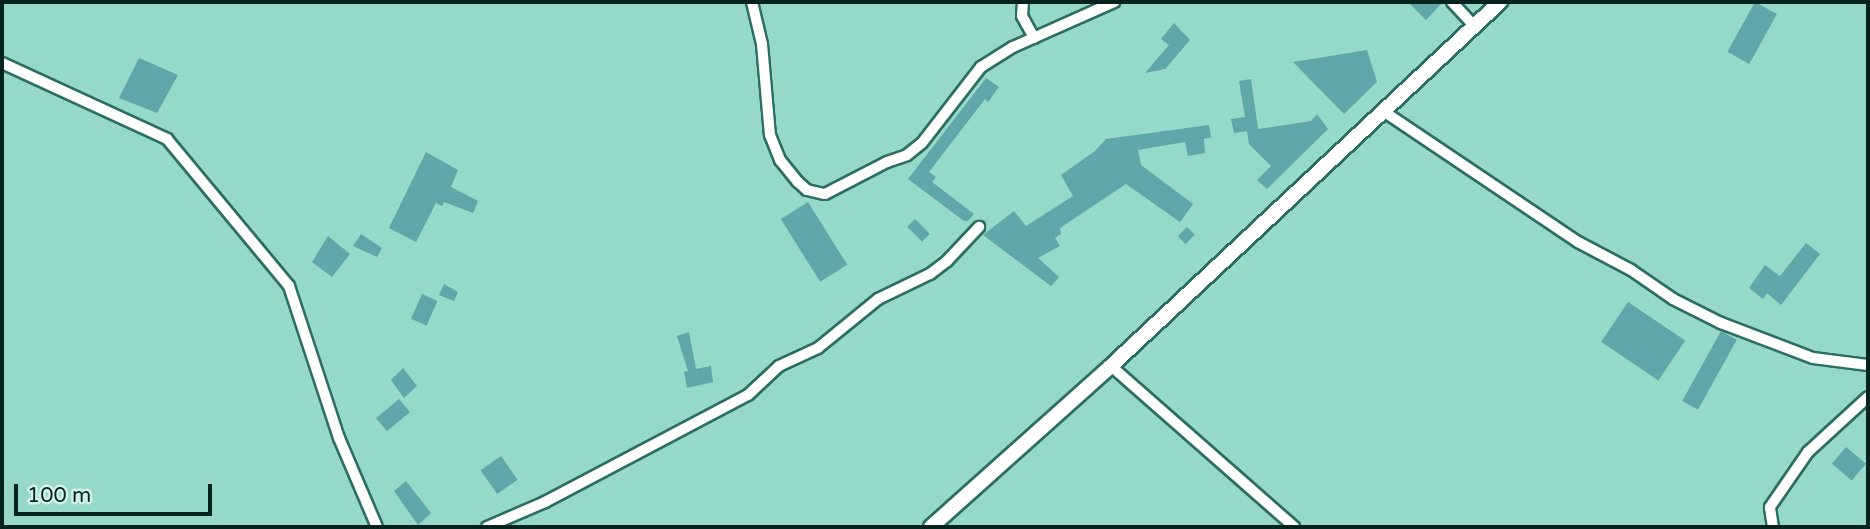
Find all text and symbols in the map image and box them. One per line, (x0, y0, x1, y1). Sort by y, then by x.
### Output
scale bar (18, 470, 215, 514)
text: 100 m (27, 483, 91, 508)

